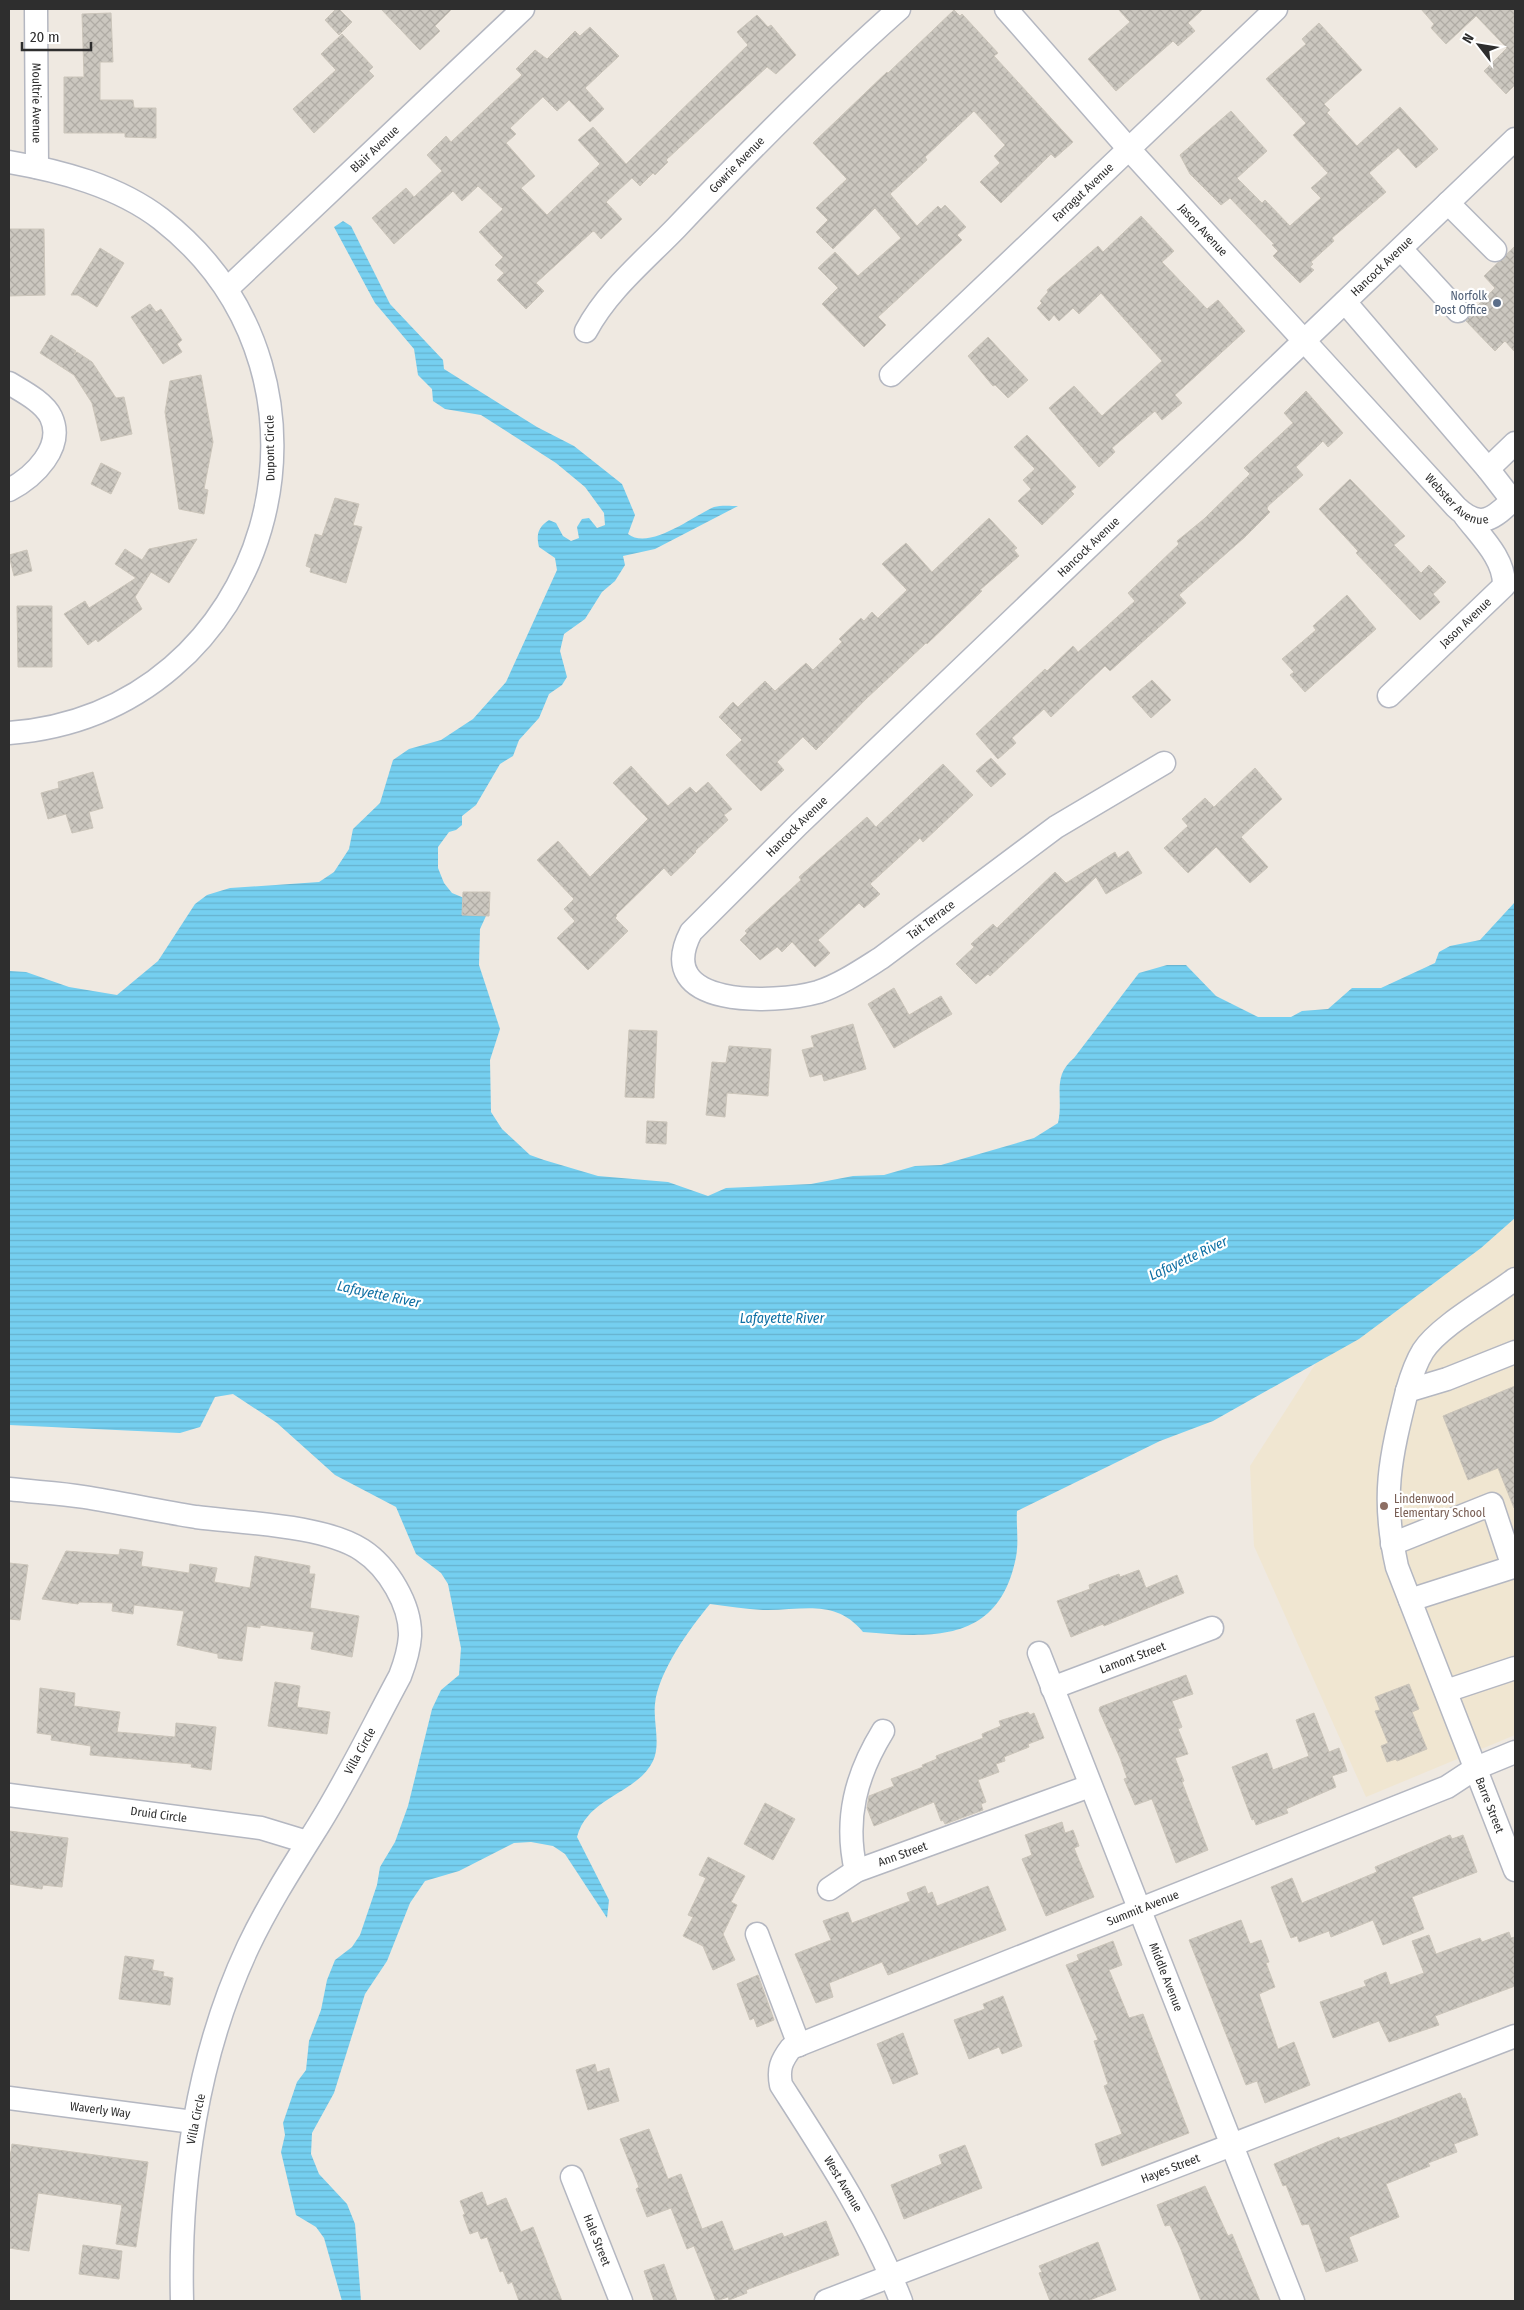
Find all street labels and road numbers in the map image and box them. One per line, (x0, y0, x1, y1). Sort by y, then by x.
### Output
street label: Moultrie Avenue (29, 63, 44, 143)
street label: Blair Avenue (348, 123, 402, 175)
street label: Gowrie Avenue (706, 134, 767, 196)
street label: Farragut Avenue (1050, 160, 1117, 225)
street label: Jason Avenue (1176, 201, 1230, 259)
street label: Hancock Avenue (1348, 234, 1416, 299)
street label: Dupont Circle (262, 415, 278, 481)
street label: Webster Avenue (1422, 471, 1490, 527)
street label: Hancock Avenue (1055, 514, 1122, 580)
street label: Jason Avenue (1437, 595, 1494, 651)
street label: Hancock Avenue (763, 793, 830, 860)
street label: Tait Terrace (904, 897, 958, 942)
street label: Lamont Street (1098, 1639, 1167, 1677)
street label: Villa Circle (341, 1725, 379, 1777)
street label: Barre Street (1473, 1775, 1507, 1835)
street label: Druid Circle (130, 1804, 188, 1825)
street label: Ann Street (876, 1839, 929, 1869)
street label: Summit Avenue (1105, 1887, 1181, 1929)
street label: Middle Avenue (1146, 1941, 1186, 2013)
street label: Villa Circle (184, 2092, 208, 2146)
street label: Waverly Way (69, 2099, 132, 2121)
street label: Hayes Street (1139, 2151, 1202, 2186)
street label: West Avenue (821, 2154, 865, 2215)
street label: Hale Street (580, 2212, 614, 2268)

